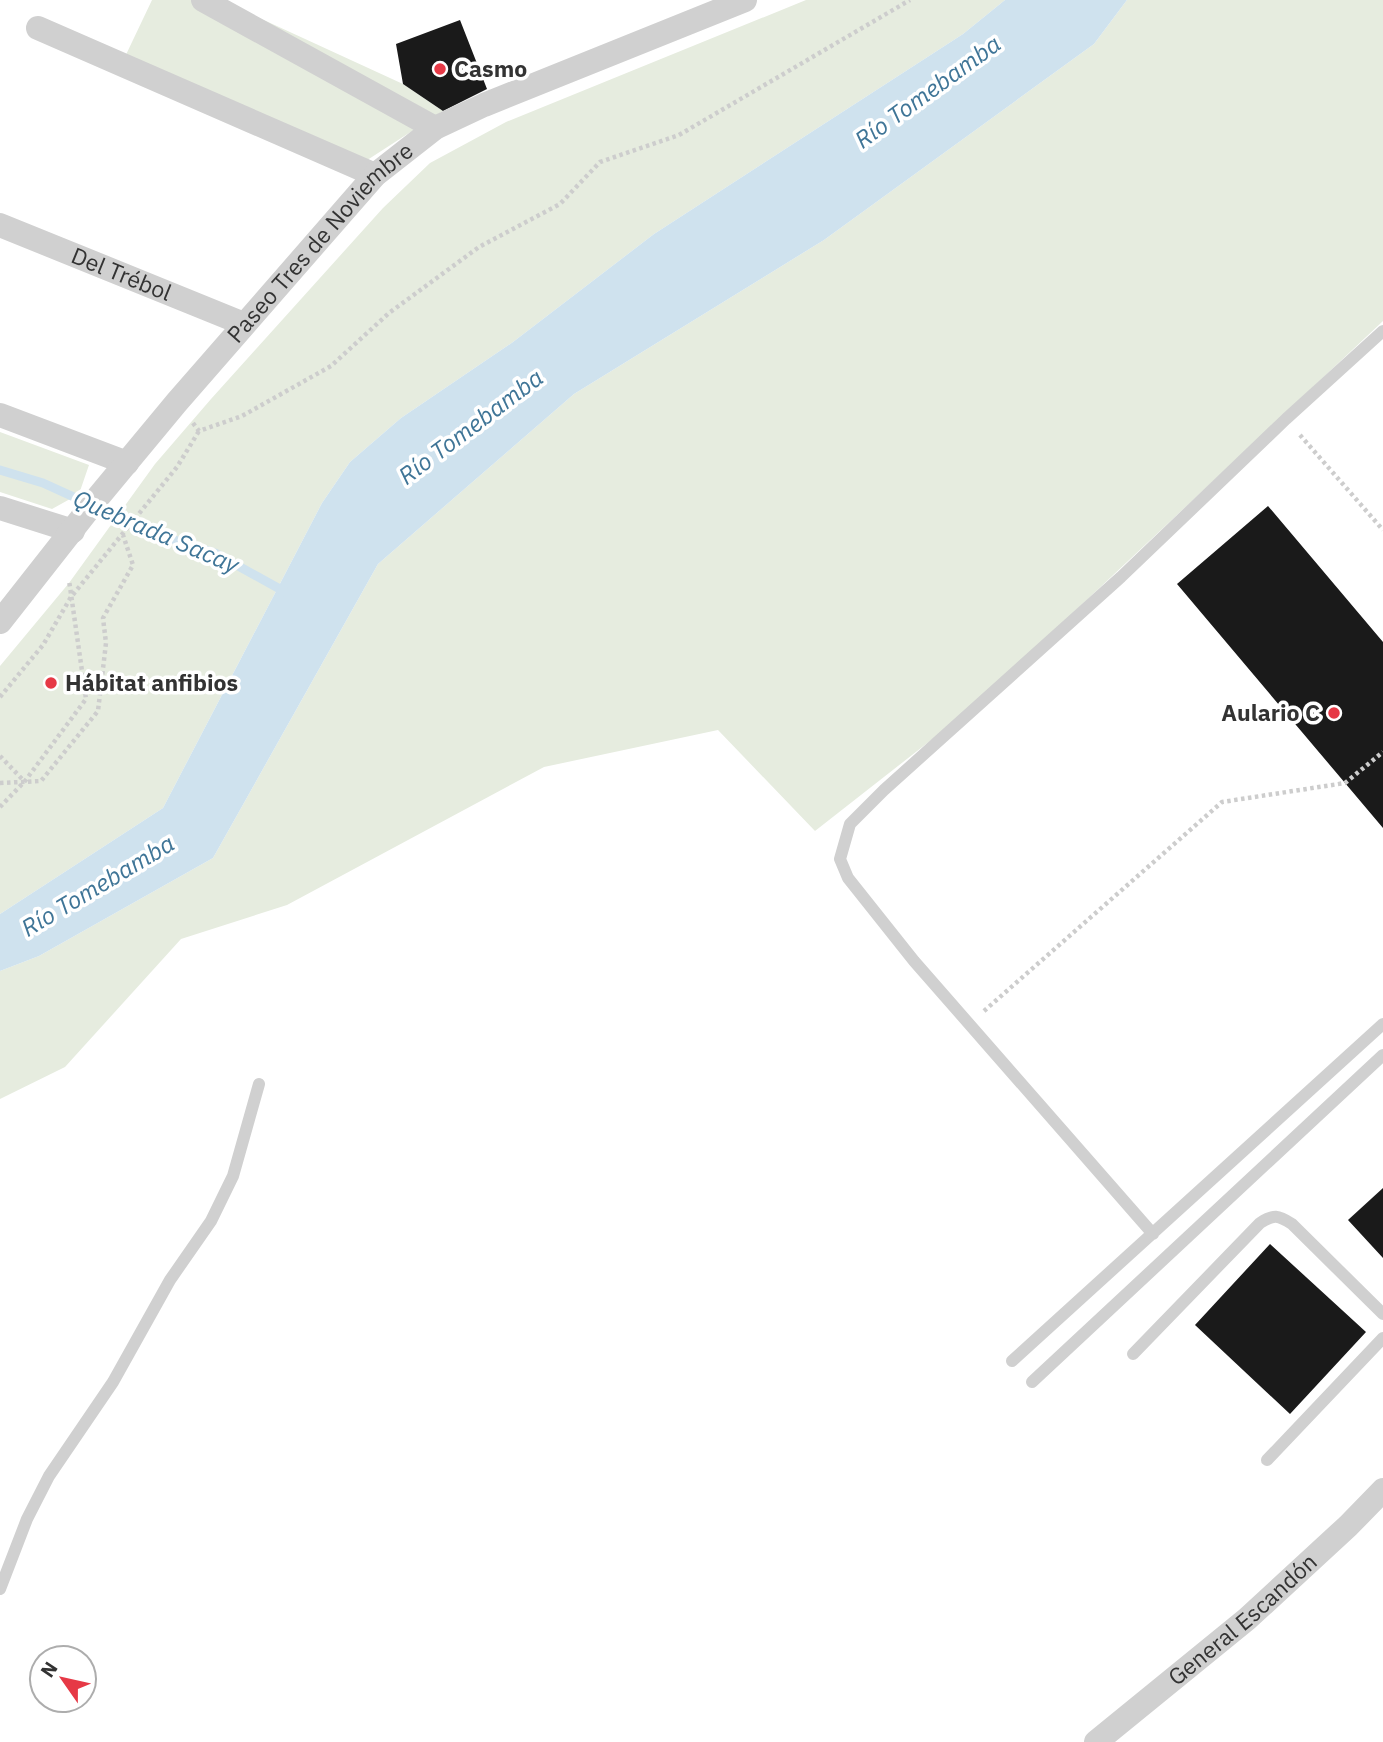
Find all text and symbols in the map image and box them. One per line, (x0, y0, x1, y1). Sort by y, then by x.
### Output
water label: Río Tomebamba (848, 27, 1007, 155)
place label: Casmo (454, 53, 527, 83)
marker: Casmo (432, 61, 448, 77)
street label: Paseo Tres de Noviembre (220, 135, 419, 348)
street label: Del Trébol (67, 240, 176, 307)
water label: Río Tomebamba (391, 361, 549, 491)
water label: Quebrada Sacay (69, 482, 245, 581)
place label: Hábitat anfibios (65, 667, 238, 697)
marker: Hábitat anfibios (43, 675, 59, 691)
place label: Aulario C (1221, 697, 1320, 727)
marker: Aulario C (1326, 705, 1342, 721)
water label: Río Tomebamba (15, 827, 180, 944)
street label: General Escandón (1161, 1546, 1323, 1691)
north arrow (28, 1644, 98, 1714)
text: N (35, 1657, 63, 1682)

